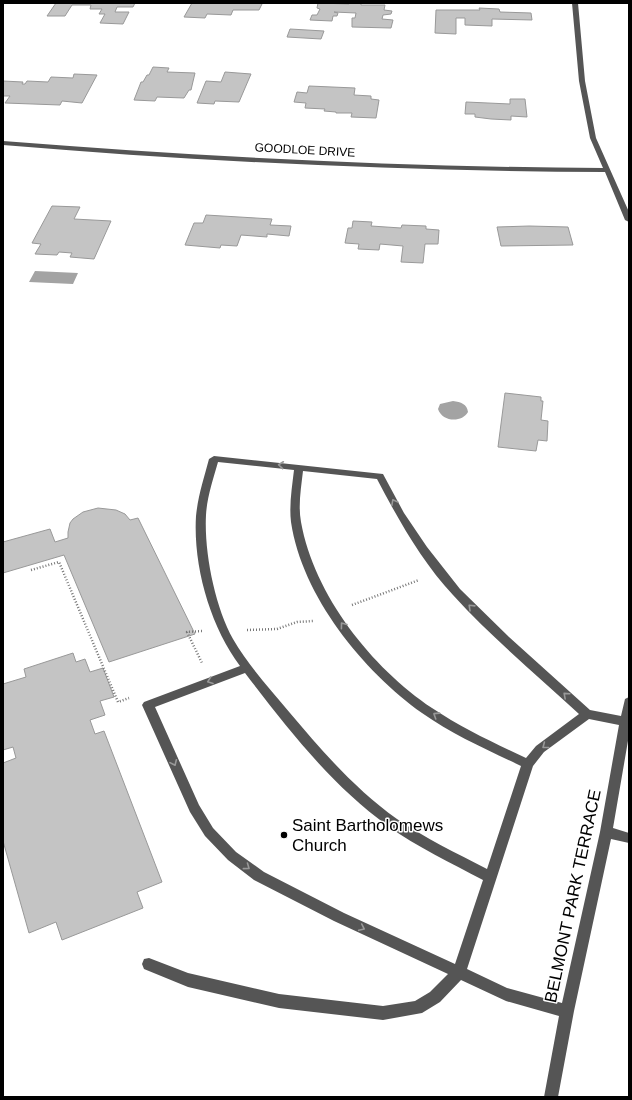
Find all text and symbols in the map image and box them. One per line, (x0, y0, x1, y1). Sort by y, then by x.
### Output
street label: GOODLOE DRIVE (254, 140, 356, 160)
one-way arrow (278, 461, 284, 470)
one-way arrow (392, 499, 399, 507)
one-way arrow (468, 604, 476, 612)
one-way arrow (341, 623, 348, 630)
one-way arrow (207, 677, 214, 685)
one-way arrow (563, 692, 571, 700)
one-way arrow (433, 713, 440, 720)
one-way arrow (542, 741, 549, 748)
one-way arrow (169, 758, 177, 766)
street label: BELMONT PARK TERRACE (541, 788, 605, 1004)
place label: Saint Bartholomews Church (292, 816, 443, 855)
marker: Saint Bartholomews Church (279, 830, 289, 840)
one-way arrow (243, 862, 250, 870)
one-way arrow (357, 923, 365, 931)

